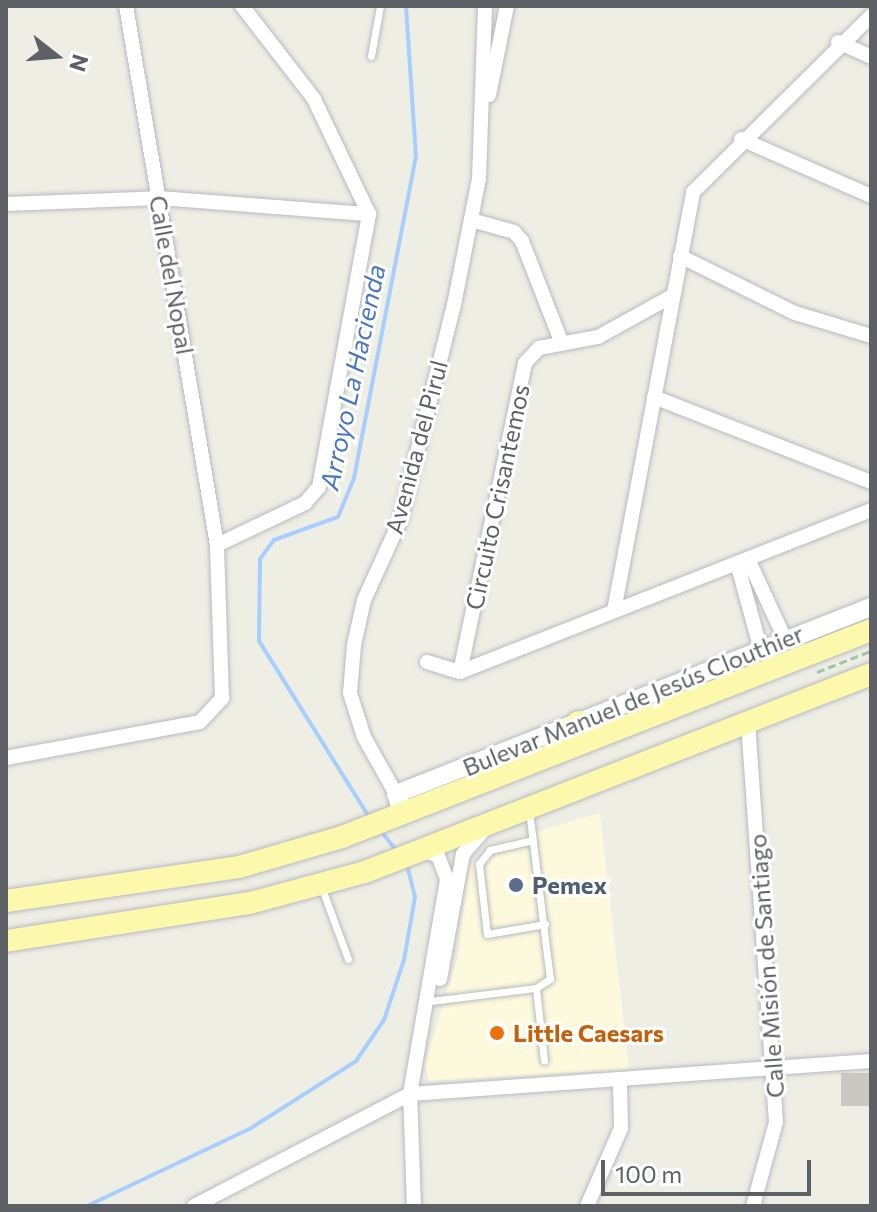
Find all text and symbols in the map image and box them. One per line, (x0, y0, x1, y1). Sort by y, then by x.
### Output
north arrow (16, 16, 96, 96)
text: N (64, 51, 95, 75)
street label: Calle del Nopal (144, 193, 200, 357)
water label: Arroyo La Hacienda (313, 261, 391, 493)
street label: Avenida del Pirul (379, 357, 453, 537)
street label: Circuito Crisantemos (459, 382, 535, 612)
street label: Bulevar Manuel de Jesús Clouthier (458, 618, 808, 782)
street label: Calle Misión de Santiago (742, 833, 790, 1099)
place label: Pemex (532, 871, 607, 899)
marker: Pemex (507, 876, 525, 894)
place label: Little Caesars (513, 1019, 664, 1047)
marker: Little Caesars (488, 1024, 506, 1042)
scale bar (605, 1144, 815, 1194)
text: 100 m (615, 1159, 682, 1188)

